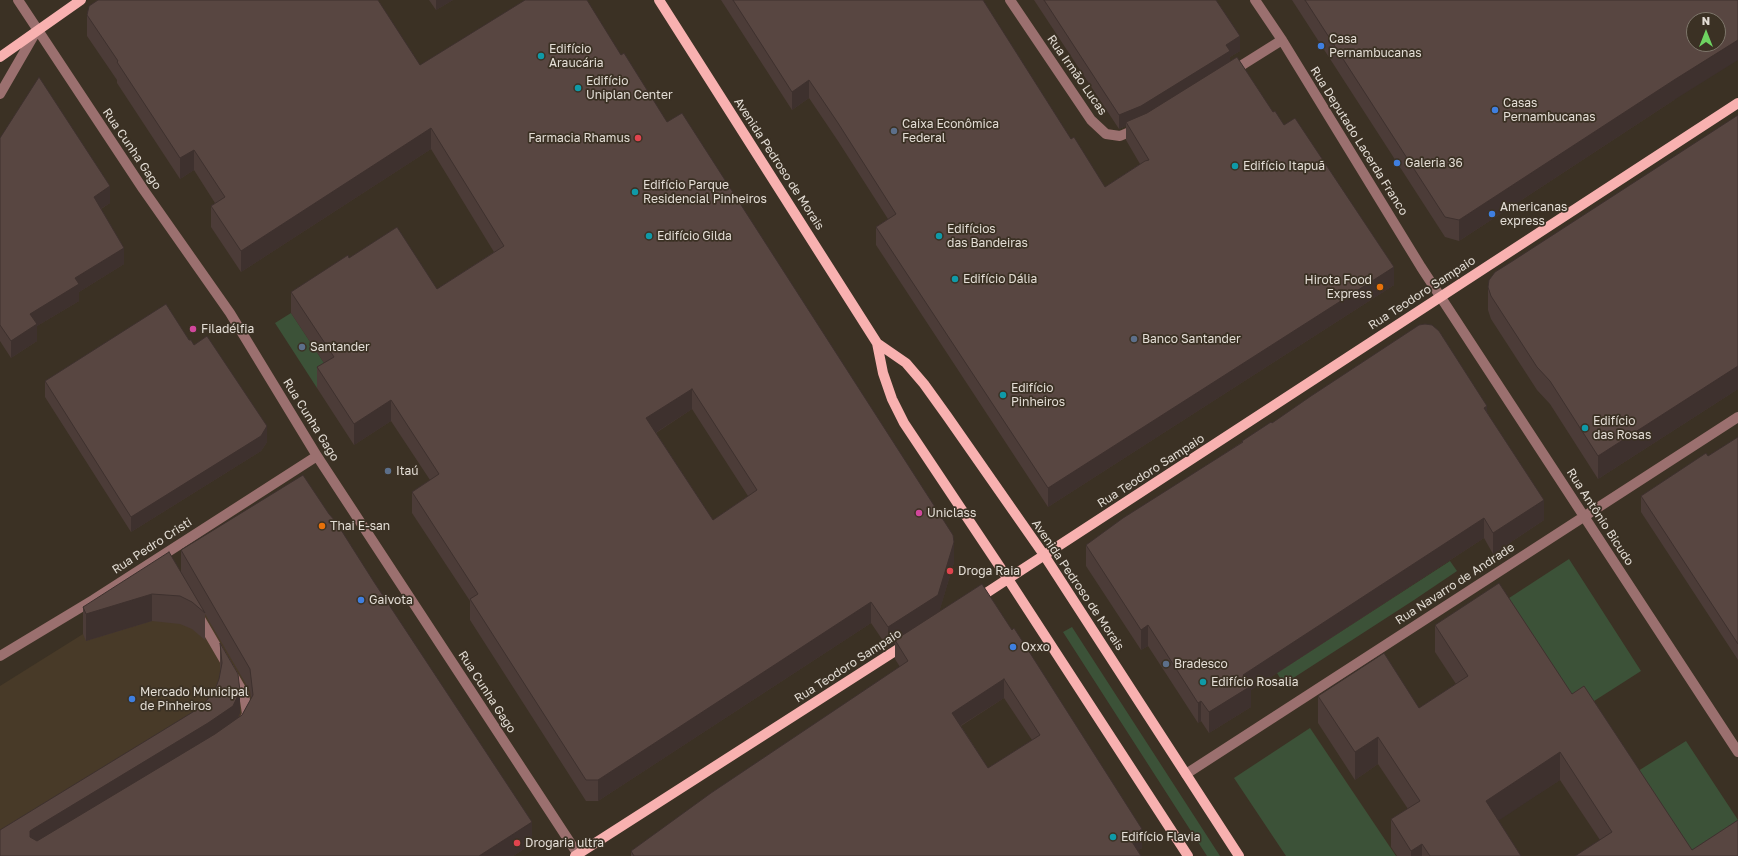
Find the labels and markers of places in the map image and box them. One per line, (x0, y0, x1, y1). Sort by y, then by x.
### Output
place label: Casa Pernambucanas (1329, 32, 1422, 60)
marker: Casa Pernambucanas (1316, 41, 1326, 51)
place label: Edifício Araucária (549, 42, 604, 70)
marker: Edifício Araucária (536, 51, 546, 61)
place label: Edifício Uniplan Center (586, 74, 673, 102)
marker: Edifício Uniplan Center (573, 83, 583, 93)
place label: Casas Pernambucanas (1503, 96, 1596, 124)
marker: Casas Pernambucanas (1490, 105, 1500, 115)
place label: Caixa Econômica Federal (902, 117, 999, 145)
marker: Caixa Econômica Federal (889, 126, 899, 136)
place label: Farmacia Rhamus (528, 131, 630, 145)
marker: Farmacia Rhamus (633, 133, 643, 143)
place label: Galeria 36 (1405, 156, 1463, 170)
marker: Galeria 36 (1392, 158, 1402, 168)
place label: Edifício Itapuã (1243, 159, 1325, 173)
marker: Edifício Itapuã (1230, 161, 1240, 171)
place label: Edifício Parque Residencial Pinheiros (643, 178, 767, 206)
marker: Edifício Parque Residencial Pinheiros (630, 187, 640, 197)
place label: Americanas express (1500, 200, 1567, 228)
marker: Americanas express (1487, 209, 1497, 219)
place label: Edifícios das Bandeiras (947, 222, 1028, 250)
place label: Edifício Gilda (657, 229, 732, 243)
marker: Edifício Gilda (644, 231, 654, 241)
marker: Edifícios das Bandeiras (934, 231, 944, 241)
place label: Edifício Dália (963, 272, 1037, 286)
place label: Hirota Food Express (1305, 273, 1372, 301)
marker: Edifício Dália (950, 274, 960, 284)
marker: Hirota Food Express (1375, 282, 1385, 292)
place label: Filadélfia (201, 322, 254, 336)
marker: Filadélfia (188, 324, 198, 334)
place label: Banco Santander (1142, 332, 1241, 346)
marker: Banco Santander (1129, 334, 1139, 344)
place label: Santander (310, 340, 370, 354)
marker: Santander (297, 342, 307, 352)
place label: Edifício Pinheiros (1011, 381, 1065, 409)
marker: Edifício Pinheiros (998, 390, 1008, 400)
place label: Edifício das Rosas (1593, 414, 1651, 442)
marker: Edifício das Rosas (1580, 423, 1590, 433)
place label: Itaú (396, 464, 419, 478)
marker: Itaú (383, 466, 393, 476)
place label: Uniclass (927, 506, 976, 520)
marker: Uniclass (914, 508, 924, 518)
place label: Thai E-san (330, 519, 390, 533)
marker: Thai E-san (317, 521, 327, 531)
place label: Droga Raia (958, 564, 1020, 578)
marker: Droga Raia (945, 566, 955, 576)
place label: Gaivota (369, 593, 413, 607)
marker: Gaivota (356, 595, 366, 605)
place label: Oxxo (1021, 640, 1050, 654)
marker: Oxxo (1008, 642, 1018, 652)
place label: Bradesco (1174, 657, 1228, 671)
marker: Bradesco (1161, 659, 1171, 669)
place label: Edifício Rosalia (1211, 675, 1299, 689)
marker: Edifício Rosalia (1198, 677, 1208, 687)
place label: Mercado Municipal de Pinheiros (140, 685, 249, 713)
marker: Mercado Municipal de Pinheiros (127, 694, 137, 704)
place label: Edifício Flavia (1121, 830, 1201, 844)
marker: Edifício Flavia (1108, 832, 1118, 842)
place label: Drogaria ultra (525, 836, 604, 850)
marker: Drogaria ultra (512, 838, 522, 848)

